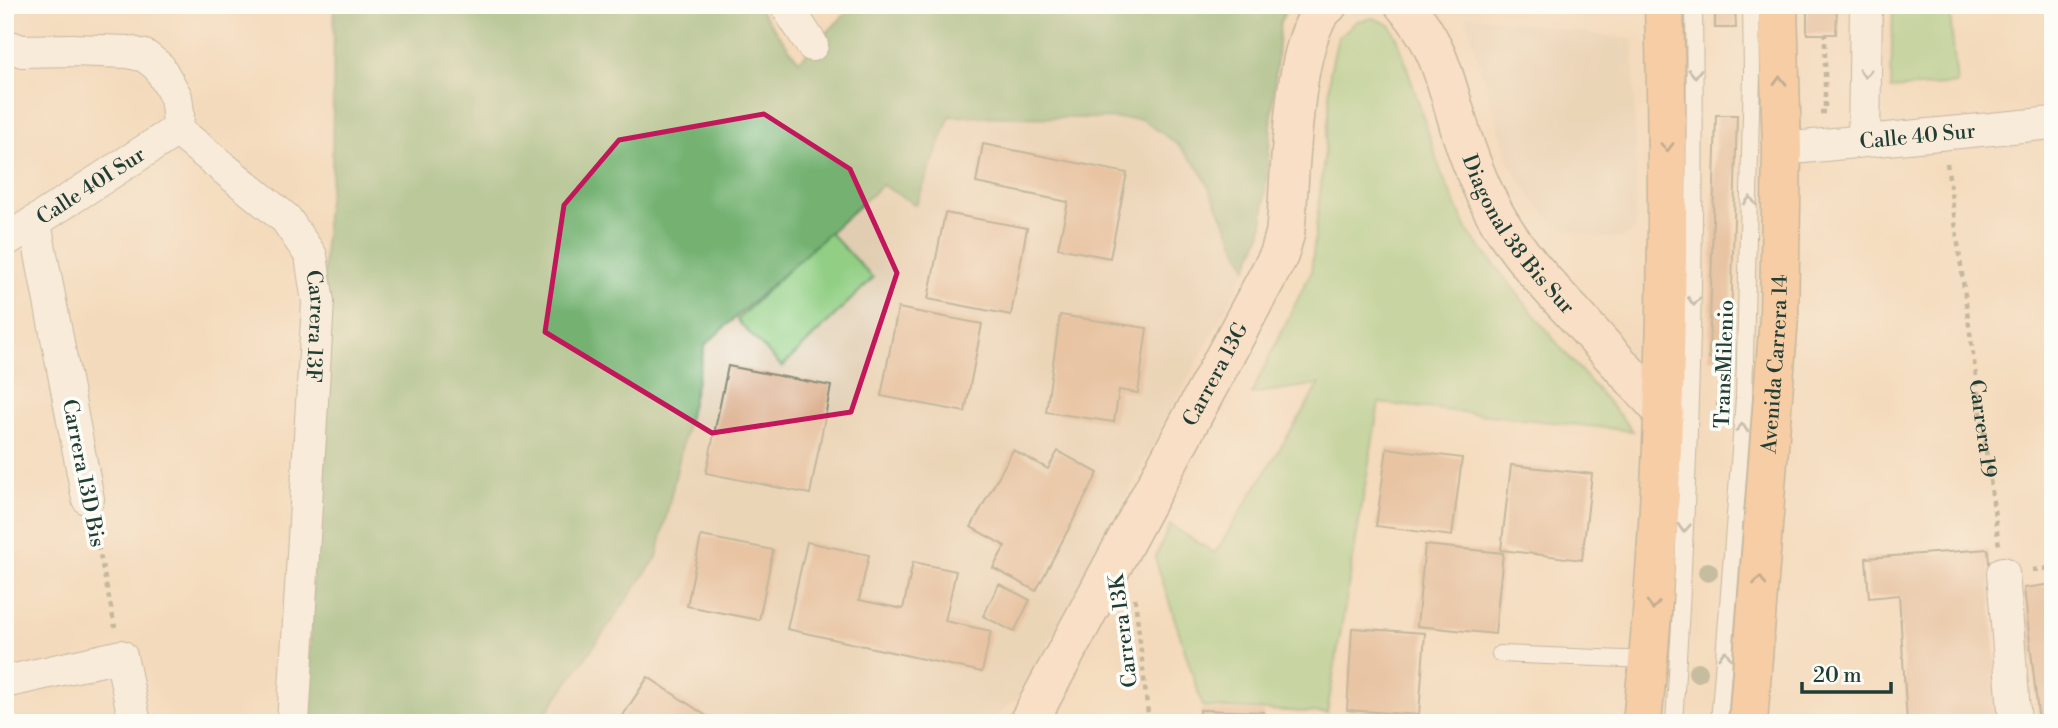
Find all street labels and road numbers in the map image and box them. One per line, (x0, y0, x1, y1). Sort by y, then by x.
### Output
street label: Calle 40 Sur (1858, 119, 1977, 156)
street label: Calle 40I Sur (32, 142, 151, 231)
street label: Diagonal 38 Bis Sur (1456, 151, 1580, 320)
street label: Carrera 13F (299, 268, 330, 383)
street label: Avenida Carrera 14 (1757, 274, 1794, 455)
street label: TransMilenio (1710, 299, 1740, 429)
street label: Carrera 13G (1178, 318, 1255, 431)
street label: Carrera 19 (1963, 378, 2002, 480)
street label: Carrera 13D Bis (56, 397, 110, 549)
street label: Carrera 13K (1104, 571, 1144, 689)

